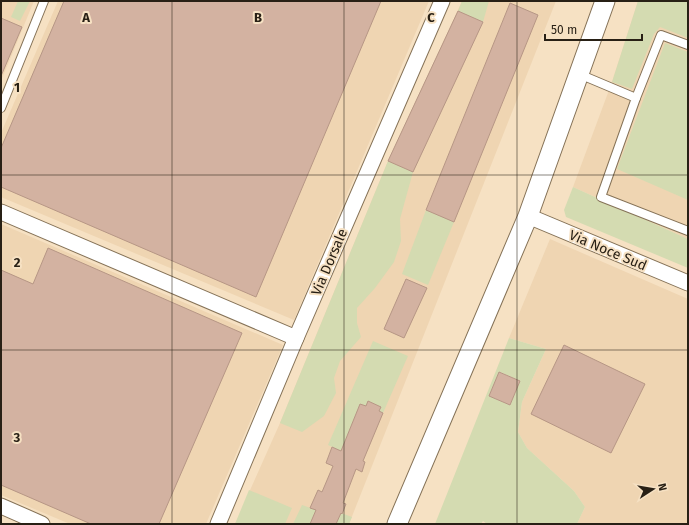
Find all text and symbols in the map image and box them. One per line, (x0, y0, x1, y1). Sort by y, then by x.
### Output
text: A (81, 10, 90, 25)
text: B (254, 10, 262, 25)
text: C (427, 10, 435, 25)
scale bar (545, 16, 642, 42)
text: 50 m (551, 23, 577, 37)
text: 1 (14, 80, 20, 95)
street label: Via Dorsale (308, 226, 351, 298)
street label: Via Noce Sud (566, 226, 649, 274)
text: 2 (14, 255, 21, 270)
text: 3 (13, 430, 21, 445)
north arrow (633, 469, 673, 509)
text: N (655, 482, 669, 492)

